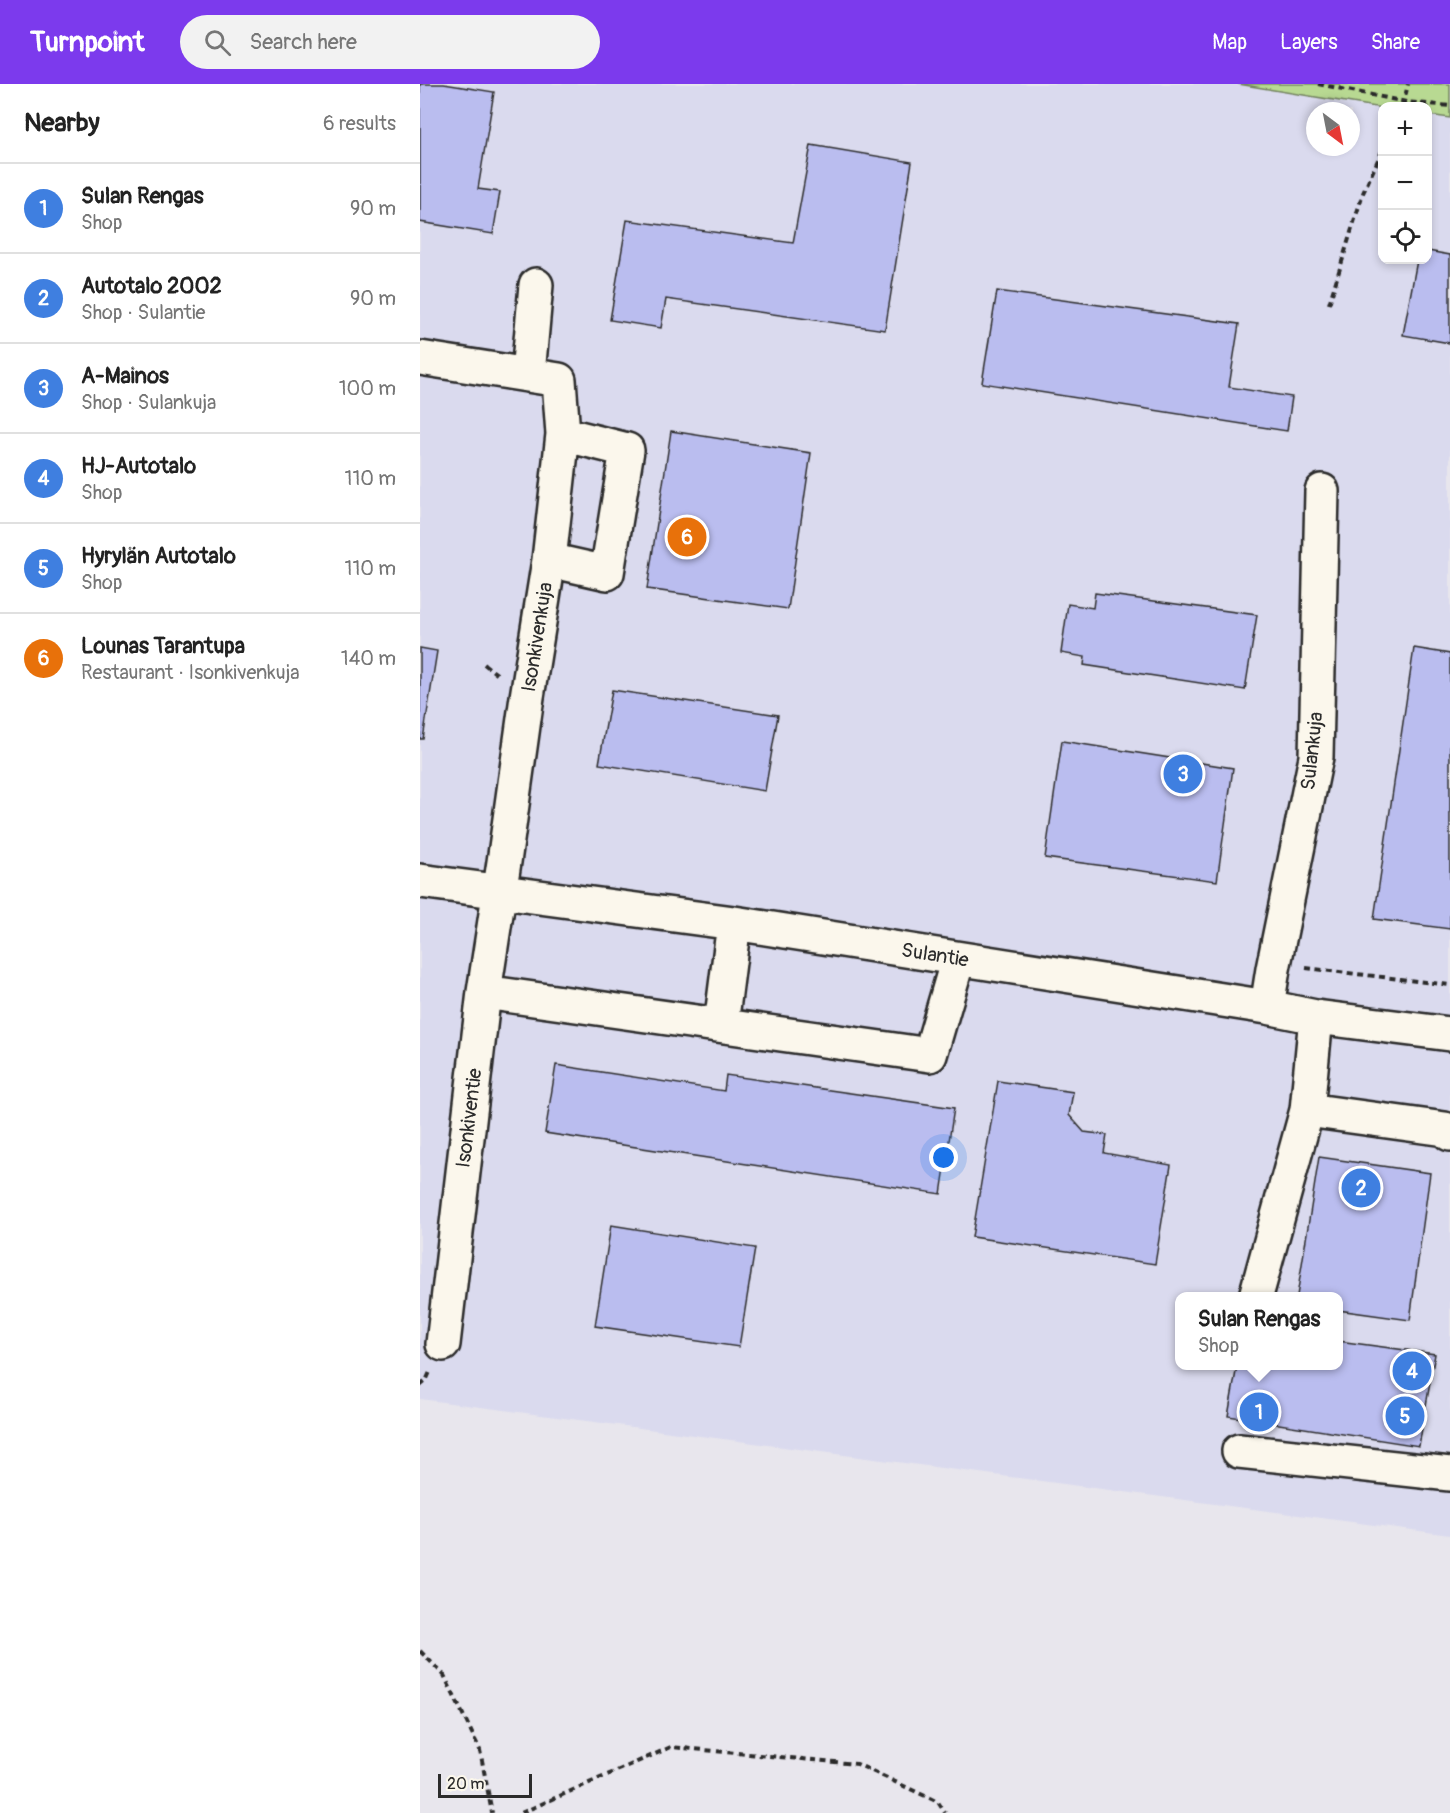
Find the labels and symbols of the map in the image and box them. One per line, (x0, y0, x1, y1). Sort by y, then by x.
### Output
north arrow (1306, 102, 1360, 156)
pin: 6 (668, 514, 706, 560)
street label: Isonkivenkuja (516, 580, 558, 694)
street label: Sulankuja (1295, 711, 1329, 791)
pin: 3 (1164, 752, 1203, 796)
street label: Sulantie (900, 937, 971, 973)
street label: Isonkiventie (450, 1067, 488, 1169)
your location (929, 1143, 958, 1172)
pin: 2 (1342, 1166, 1380, 1210)
pin: 4 (1392, 1348, 1432, 1394)
pin: 1 (1240, 1390, 1278, 1434)
pin: 5 (1386, 1394, 1424, 1438)
scale bar (438, 1771, 532, 1798)

